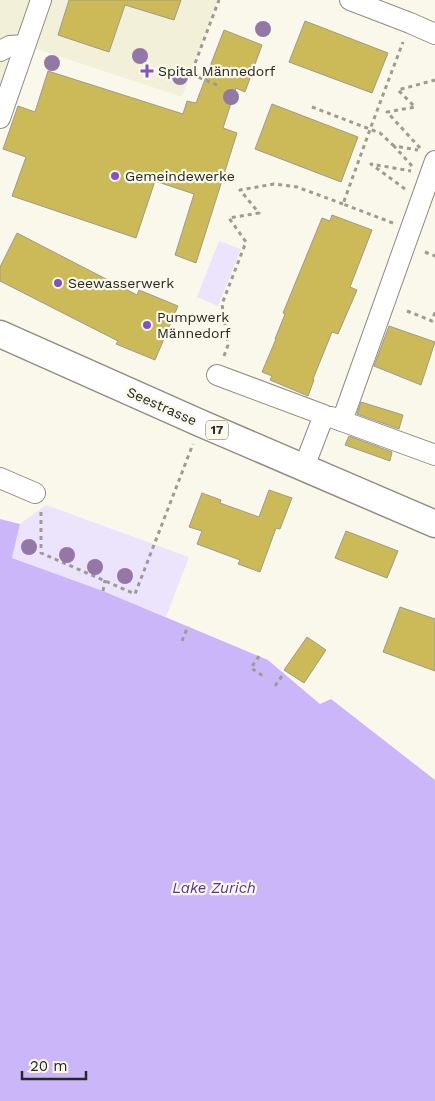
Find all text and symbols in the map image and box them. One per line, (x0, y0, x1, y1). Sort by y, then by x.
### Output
place label: Spital Männedorf (158, 63, 276, 79)
marker: Spital Männedorf (140, 64, 154, 78)
place label: Gemeindewerke (125, 168, 235, 184)
marker: Gemeindewerke (109, 170, 121, 182)
place label: Seewasserwerk (68, 275, 174, 291)
marker: Seewasserwerk (52, 277, 64, 289)
place label: Pumpwerk Männedorf (157, 309, 231, 341)
marker: Pumpwerk Männedorf (141, 319, 153, 331)
street label: Seestrasse (125, 384, 199, 428)
road number: 17 (206, 420, 228, 440)
water label: Lake Zurich (172, 879, 256, 897)
scale bar (22, 1048, 86, 1080)
text: 20 m (30, 1057, 68, 1075)

